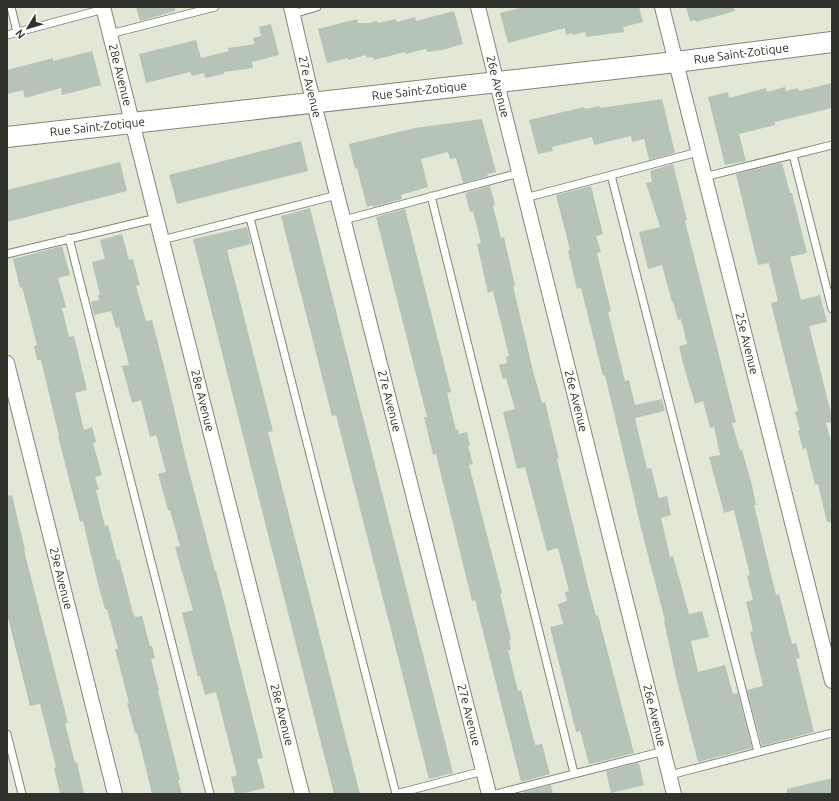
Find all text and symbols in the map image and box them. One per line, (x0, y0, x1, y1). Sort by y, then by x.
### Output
north arrow (8, 8, 48, 48)
text: N (13, 27, 27, 41)
street label: Rue Saint-Zotique (693, 41, 790, 66)
street label: 28e Avenue (107, 42, 135, 107)
street label: 27e Avenue (297, 54, 324, 119)
street label: 26e Avenue (484, 54, 512, 119)
street label: Rue Saint-Zotique (371, 78, 468, 102)
street label: Rue Saint-Zotique (49, 115, 146, 138)
street label: 25e Avenue (733, 311, 761, 376)
street label: 28e Avenue (189, 368, 217, 433)
street label: 27e Avenue (376, 368, 404, 433)
street label: 26e Avenue (563, 369, 591, 433)
street label: 29e Avenue (47, 546, 75, 611)
street label: 28e Avenue (268, 682, 297, 747)
street label: 27e Avenue (455, 683, 484, 747)
street label: 26e Avenue (641, 683, 669, 748)

